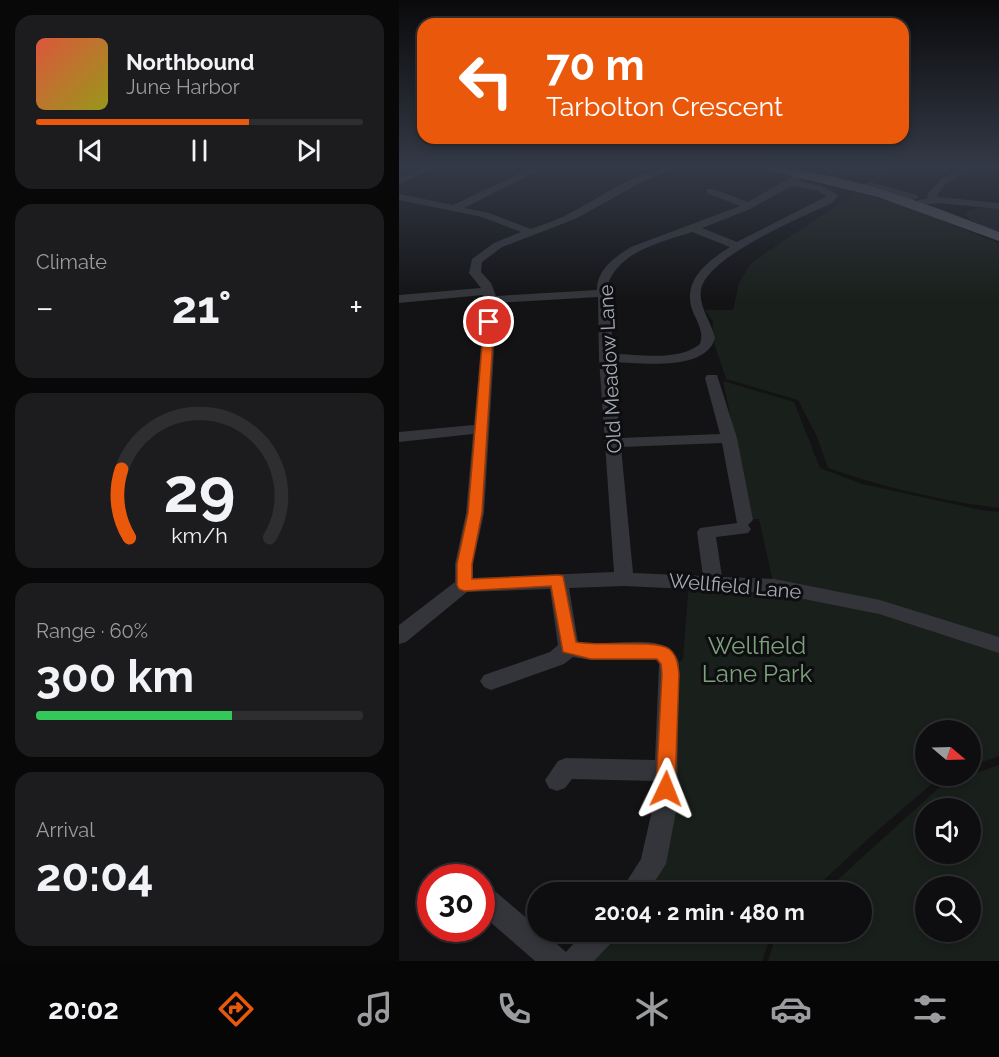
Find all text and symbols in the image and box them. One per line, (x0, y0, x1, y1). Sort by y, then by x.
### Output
text: 70 m (546, 41, 645, 90)
icon: left (447, 42, 525, 120)
text: Northbound (126, 49, 255, 75)
text: June Harbor (126, 75, 240, 99)
text: Tarbolton Crescent (546, 91, 783, 122)
icon: previous (74, 134, 107, 167)
icon: pause (183, 134, 216, 167)
icon: next (292, 134, 325, 167)
text: Climate (36, 250, 107, 274)
text: 21° (172, 281, 231, 334)
street label: Old Meadow Lane (594, 284, 626, 454)
text: − (36, 288, 54, 327)
text: + (349, 288, 363, 327)
pin (463, 296, 514, 347)
icon: arrive (472, 305, 505, 338)
text: 29 (164, 453, 235, 527)
text: km/h (171, 523, 228, 548)
street label: Wellfield Lane (668, 568, 803, 604)
text: Range · 60% (36, 619, 148, 643)
park label: Wellfield Lane Park (702, 631, 812, 688)
text: 300 km (36, 650, 194, 703)
north arrow (915, 720, 981, 786)
map controls (915, 720, 981, 942)
position arrow (634, 757, 698, 821)
button: sound (915, 798, 981, 864)
text: Arrival (36, 818, 95, 842)
text: 20:04 (36, 849, 153, 902)
speed limit sign: 30 (417, 864, 495, 942)
button: search (915, 876, 981, 942)
text: 20:04 · 2 min · 480 m (594, 899, 805, 925)
icon: directions (215, 988, 257, 1030)
icon: music (354, 988, 396, 1030)
icon: phone (493, 988, 535, 1030)
icon: climate (631, 988, 673, 1030)
icon: car (770, 988, 812, 1030)
icon: filters (909, 988, 951, 1030)
text: 20:02 (48, 994, 119, 1025)

